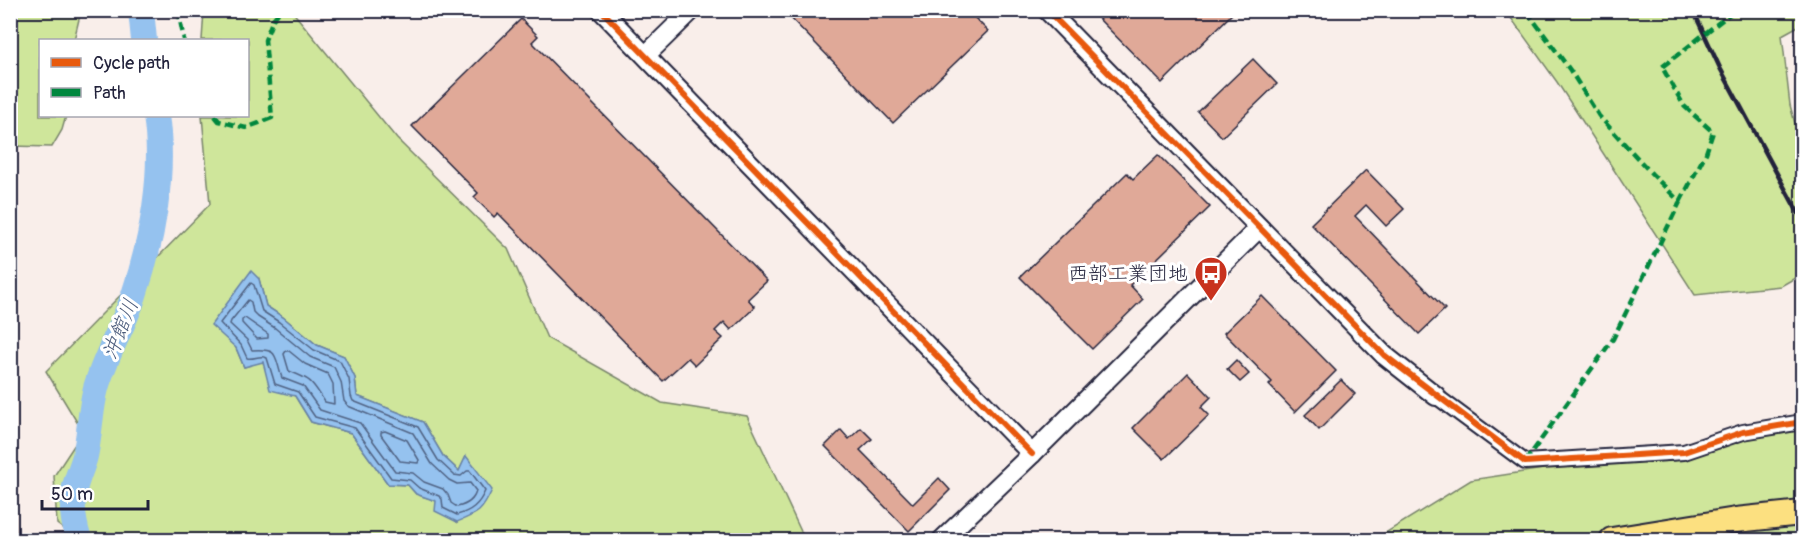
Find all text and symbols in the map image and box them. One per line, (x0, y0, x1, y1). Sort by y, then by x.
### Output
legend (39, 39, 249, 117)
text: Cycle path (93, 52, 170, 75)
text: Path (93, 82, 126, 105)
bus stop icon: 西部工業団地 (1193, 255, 1229, 302)
place label: 西部工業団地 (1068, 261, 1188, 286)
water label: 沖館川 (96, 295, 145, 363)
scale bar (42, 473, 148, 511)
text: 50 m (51, 483, 93, 506)

